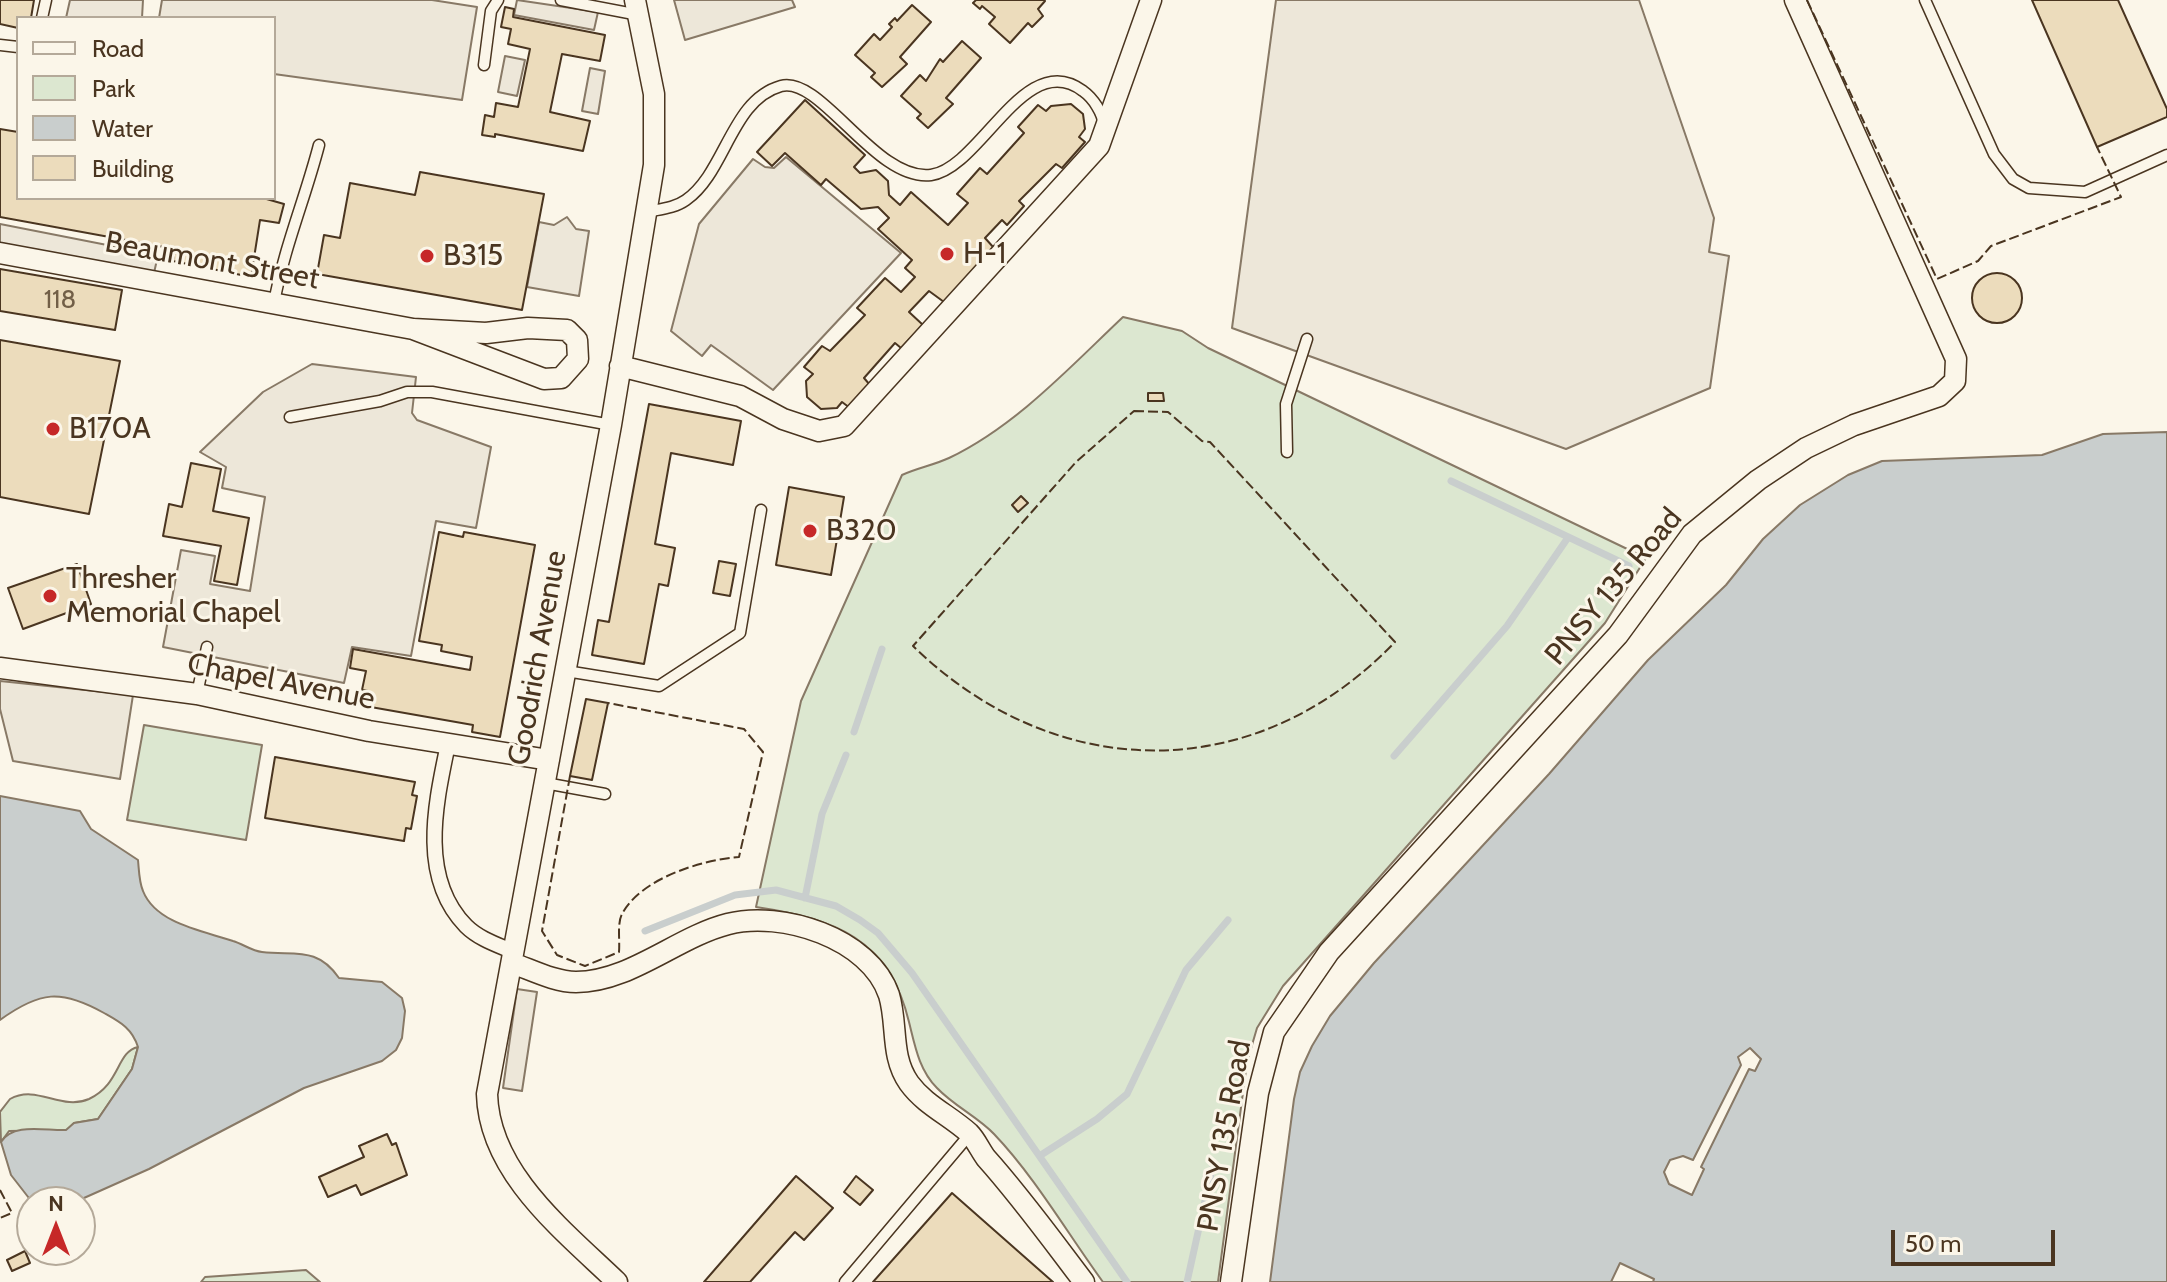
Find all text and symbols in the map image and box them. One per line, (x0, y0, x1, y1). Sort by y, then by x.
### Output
legend (16, 16, 276, 200)
text: Road (92, 34, 144, 63)
text: Park (92, 74, 135, 103)
text: Water (92, 114, 153, 143)
text: Building (92, 154, 173, 183)
street label: Beaumont Street (102, 224, 322, 298)
place label: H-1 (963, 236, 1006, 272)
place label: B315 (443, 238, 503, 274)
marker: H-1 (938, 245, 956, 263)
marker: B315 (418, 247, 436, 265)
house number: 118 (44, 284, 76, 316)
place label: B170A (69, 411, 151, 447)
marker: B170A (44, 420, 62, 438)
street label: PNSY 135 Road (1538, 501, 1690, 673)
place label: B320 (826, 513, 897, 549)
marker: B320 (801, 522, 819, 540)
street label: Goodrich Avenue (501, 548, 575, 768)
place label: Thresher Memorial Chapel (66, 561, 281, 632)
marker: Thresher Memorial Chapel (41, 587, 59, 605)
street label: Chapel Avenue (184, 646, 378, 718)
street label: PNSY 135 Road (1190, 1038, 1260, 1234)
north arrow (16, 1186, 96, 1266)
text: N (48, 1190, 64, 1217)
scale bar (1895, 1214, 2059, 1264)
text: 50 m (1905, 1229, 1961, 1258)

